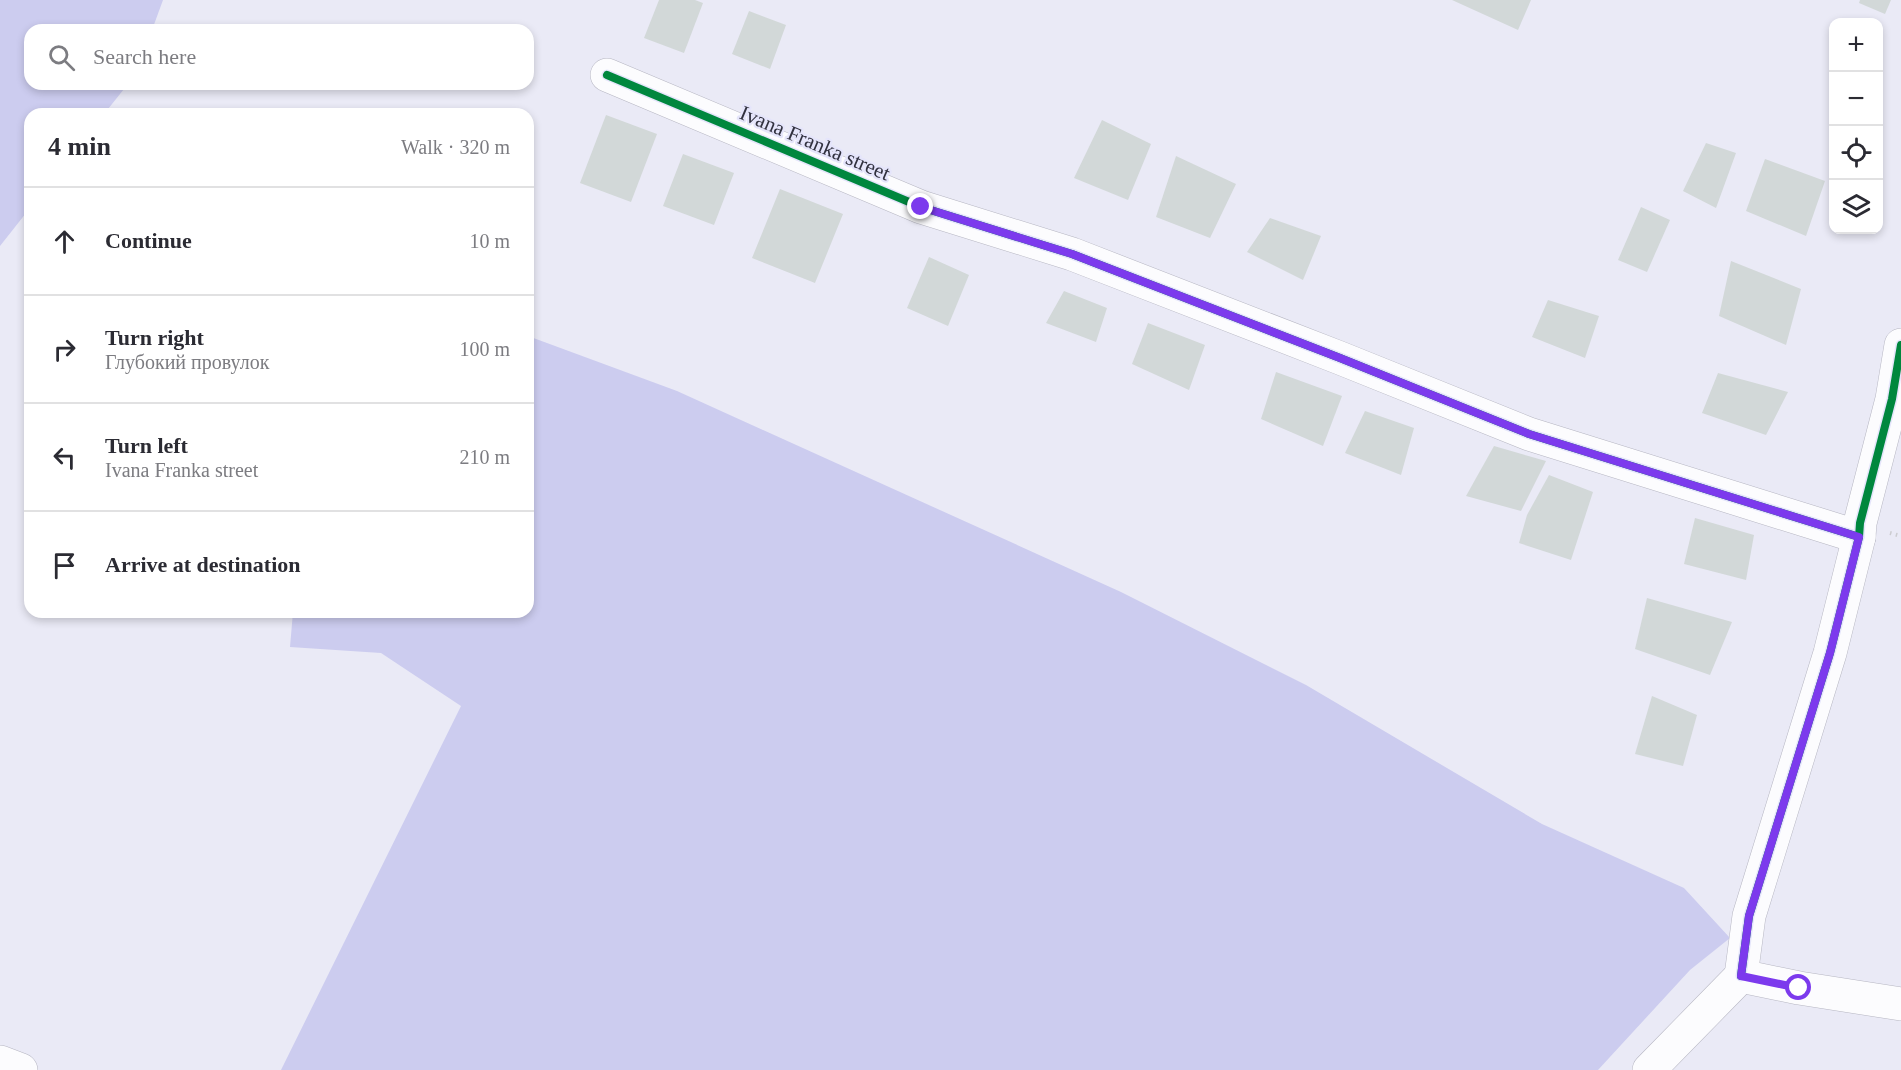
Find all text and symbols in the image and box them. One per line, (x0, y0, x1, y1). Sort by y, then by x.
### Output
map controls (1829, 18, 1883, 234)
button: + (1829, 18, 1883, 72)
search box (24, 24, 534, 90)
icon: search (45, 41, 78, 74)
text: Search here (93, 44, 196, 69)
button: − (1829, 72, 1883, 126)
street label: Ivana Franka street (736, 101, 894, 186)
button: locate (1829, 126, 1883, 180)
text: 4 min (48, 132, 111, 161)
text: Walk · 320 m (401, 136, 510, 158)
button: layers (1829, 180, 1883, 234)
route end (907, 193, 933, 219)
icon: ahead (48, 225, 81, 258)
text: Continue (105, 228, 192, 253)
text: 10 m (469, 230, 510, 252)
text: Turn right (105, 325, 204, 350)
icon: right (48, 333, 81, 366)
text: 100 m (459, 338, 510, 360)
text: Глубокий провулок (105, 351, 269, 373)
text: Turn left (105, 433, 188, 458)
icon: left (48, 441, 81, 474)
text: 210 m (459, 446, 510, 468)
text: Ivana Franka street (105, 459, 258, 481)
icon: arrive (48, 549, 81, 582)
text: Arrive at destination (105, 552, 301, 577)
route start (1785, 974, 1811, 1000)

